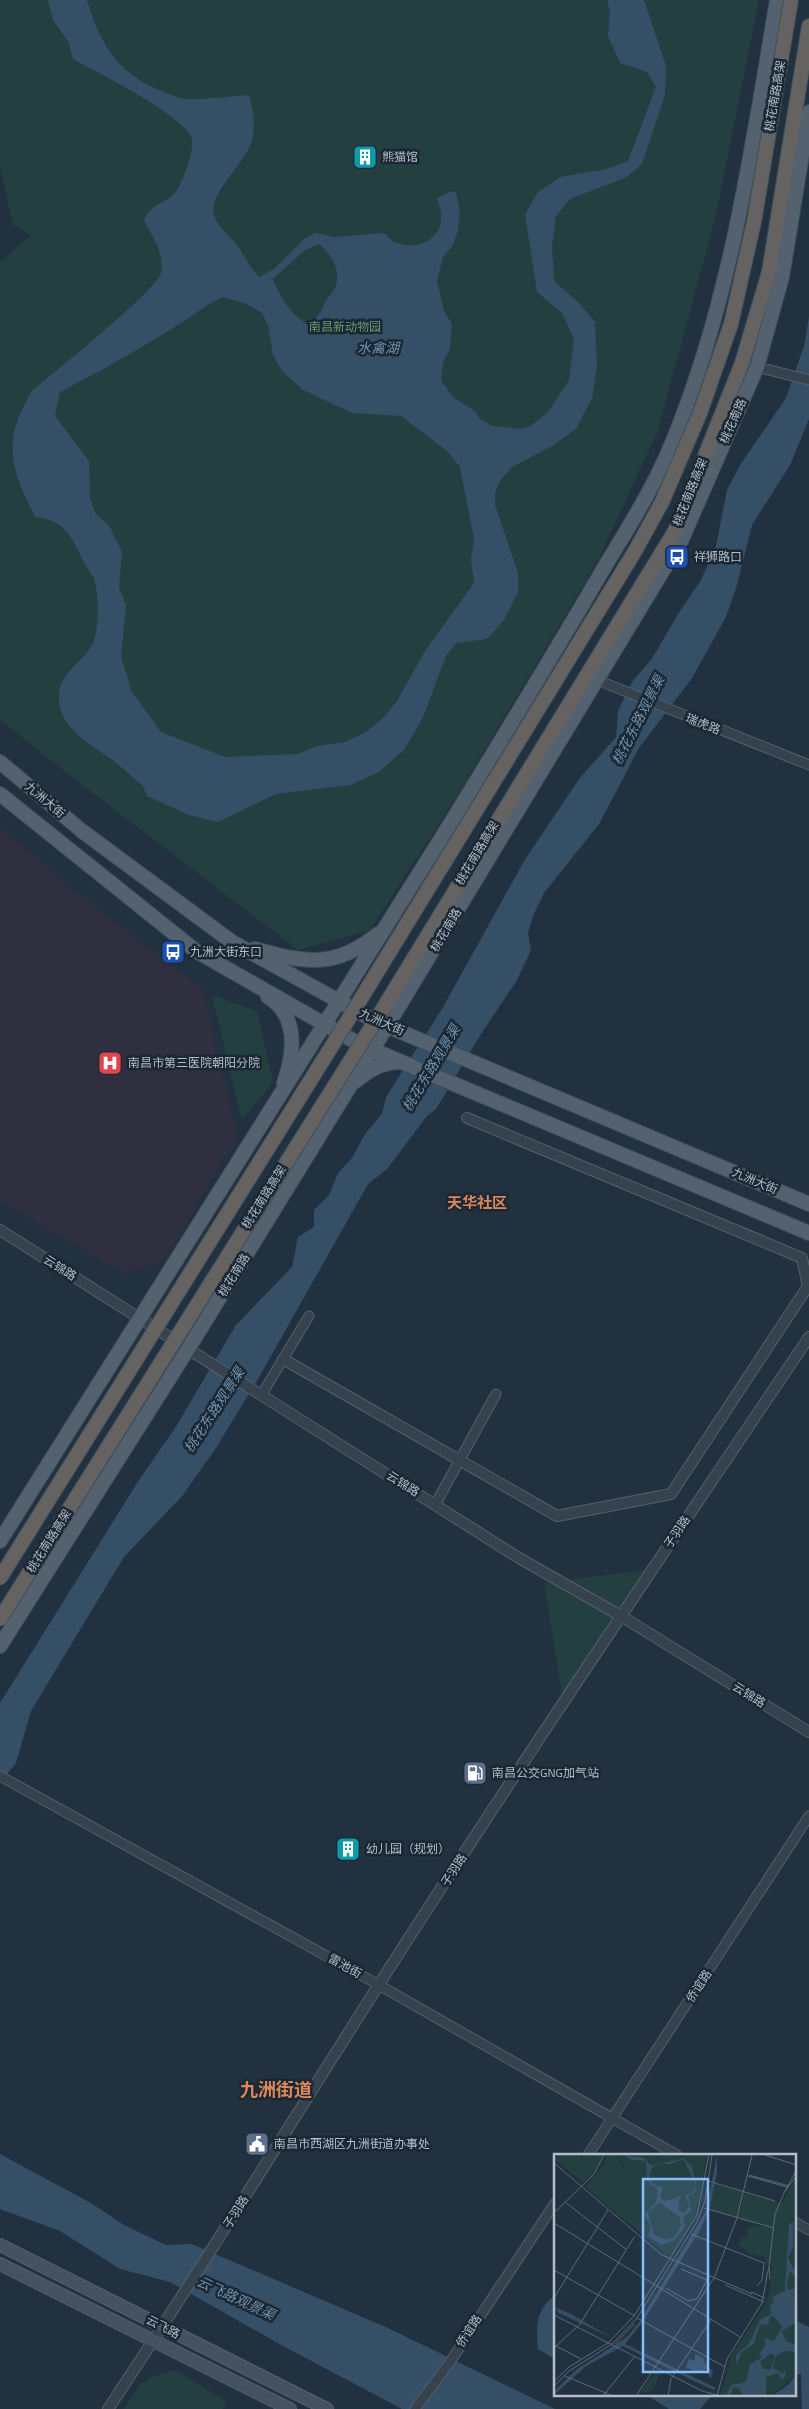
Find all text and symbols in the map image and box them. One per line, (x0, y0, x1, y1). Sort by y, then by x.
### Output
street label: 桃花南路高架 (759, 59, 790, 133)
building icon: 熊猫馆 (352, 144, 378, 170)
place label: 熊猫馆 (382, 147, 418, 166)
park label: 南昌新动物园 (309, 317, 381, 336)
water label: 水禽湖 (357, 337, 401, 358)
street label: 桃花南路 (714, 395, 751, 447)
street label: 桃花南路高架 (667, 455, 712, 529)
bus stop icon: 祥狮路口 (664, 544, 690, 570)
place label: 祥狮路口 (694, 547, 742, 566)
water label: 桃花东路观景渠 (606, 670, 670, 768)
street label: 瑞虎路 (683, 708, 723, 739)
street label: 九洲大街 (21, 777, 70, 822)
street label: 桃花南路高架 (450, 817, 503, 889)
street label: 桃花南路 (425, 904, 466, 955)
bus stop icon: 九洲大街东口 (160, 939, 186, 965)
place label: 九洲大街东口 (190, 942, 262, 961)
street label: 九洲大街 (356, 1003, 408, 1040)
water label: 桃花东路观景渠 (396, 1019, 466, 1115)
hospital icon: 南昌市第三医院朝阳分院 (97, 1050, 123, 1076)
place label: 南昌市第三医院朝阳分院 (128, 1053, 260, 1072)
street label: 桃花南路高架 (236, 1161, 291, 1232)
street label: 九洲大街 (729, 1162, 781, 1199)
district label: 天华社区 (447, 1191, 507, 1214)
street label: 桃花南路 (213, 1249, 254, 1300)
street label: 云锦路 (40, 1250, 81, 1285)
water label: 桃花东路观景渠 (178, 1361, 250, 1457)
street label: 云锦路 (383, 1466, 424, 1501)
street label: 桃花南路高架 (21, 1505, 76, 1576)
street label: 子羽路 (659, 1511, 695, 1552)
street label: 云锦路 (729, 1677, 770, 1712)
fuel station icon: 南昌公交GNG加气站 (462, 1760, 488, 1786)
place label: 南昌公交GNG加气站 (492, 1763, 599, 1782)
building icon: 幼儿园（规划） (335, 1836, 361, 1862)
place label: 幼儿园（规划） (366, 1839, 450, 1858)
street label: 子羽路 (436, 1849, 471, 1890)
street label: 雷池街 (325, 1949, 366, 1983)
street label: 侨谊路 (681, 1965, 716, 2006)
district label: 九洲街道 (240, 2076, 312, 2103)
public building icon: 南昌市西湖区九洲街道办事处 (244, 2131, 270, 2157)
place label: 南昌市西湖区九洲街道办事处 (274, 2134, 430, 2153)
inset map (554, 2154, 796, 2396)
street label: 子羽路 (218, 2191, 253, 2232)
water label: 云飞路观景渠 (194, 2270, 281, 2326)
street label: 云飞路 (143, 2310, 184, 2343)
street label: 侨谊路 (451, 2310, 486, 2351)

